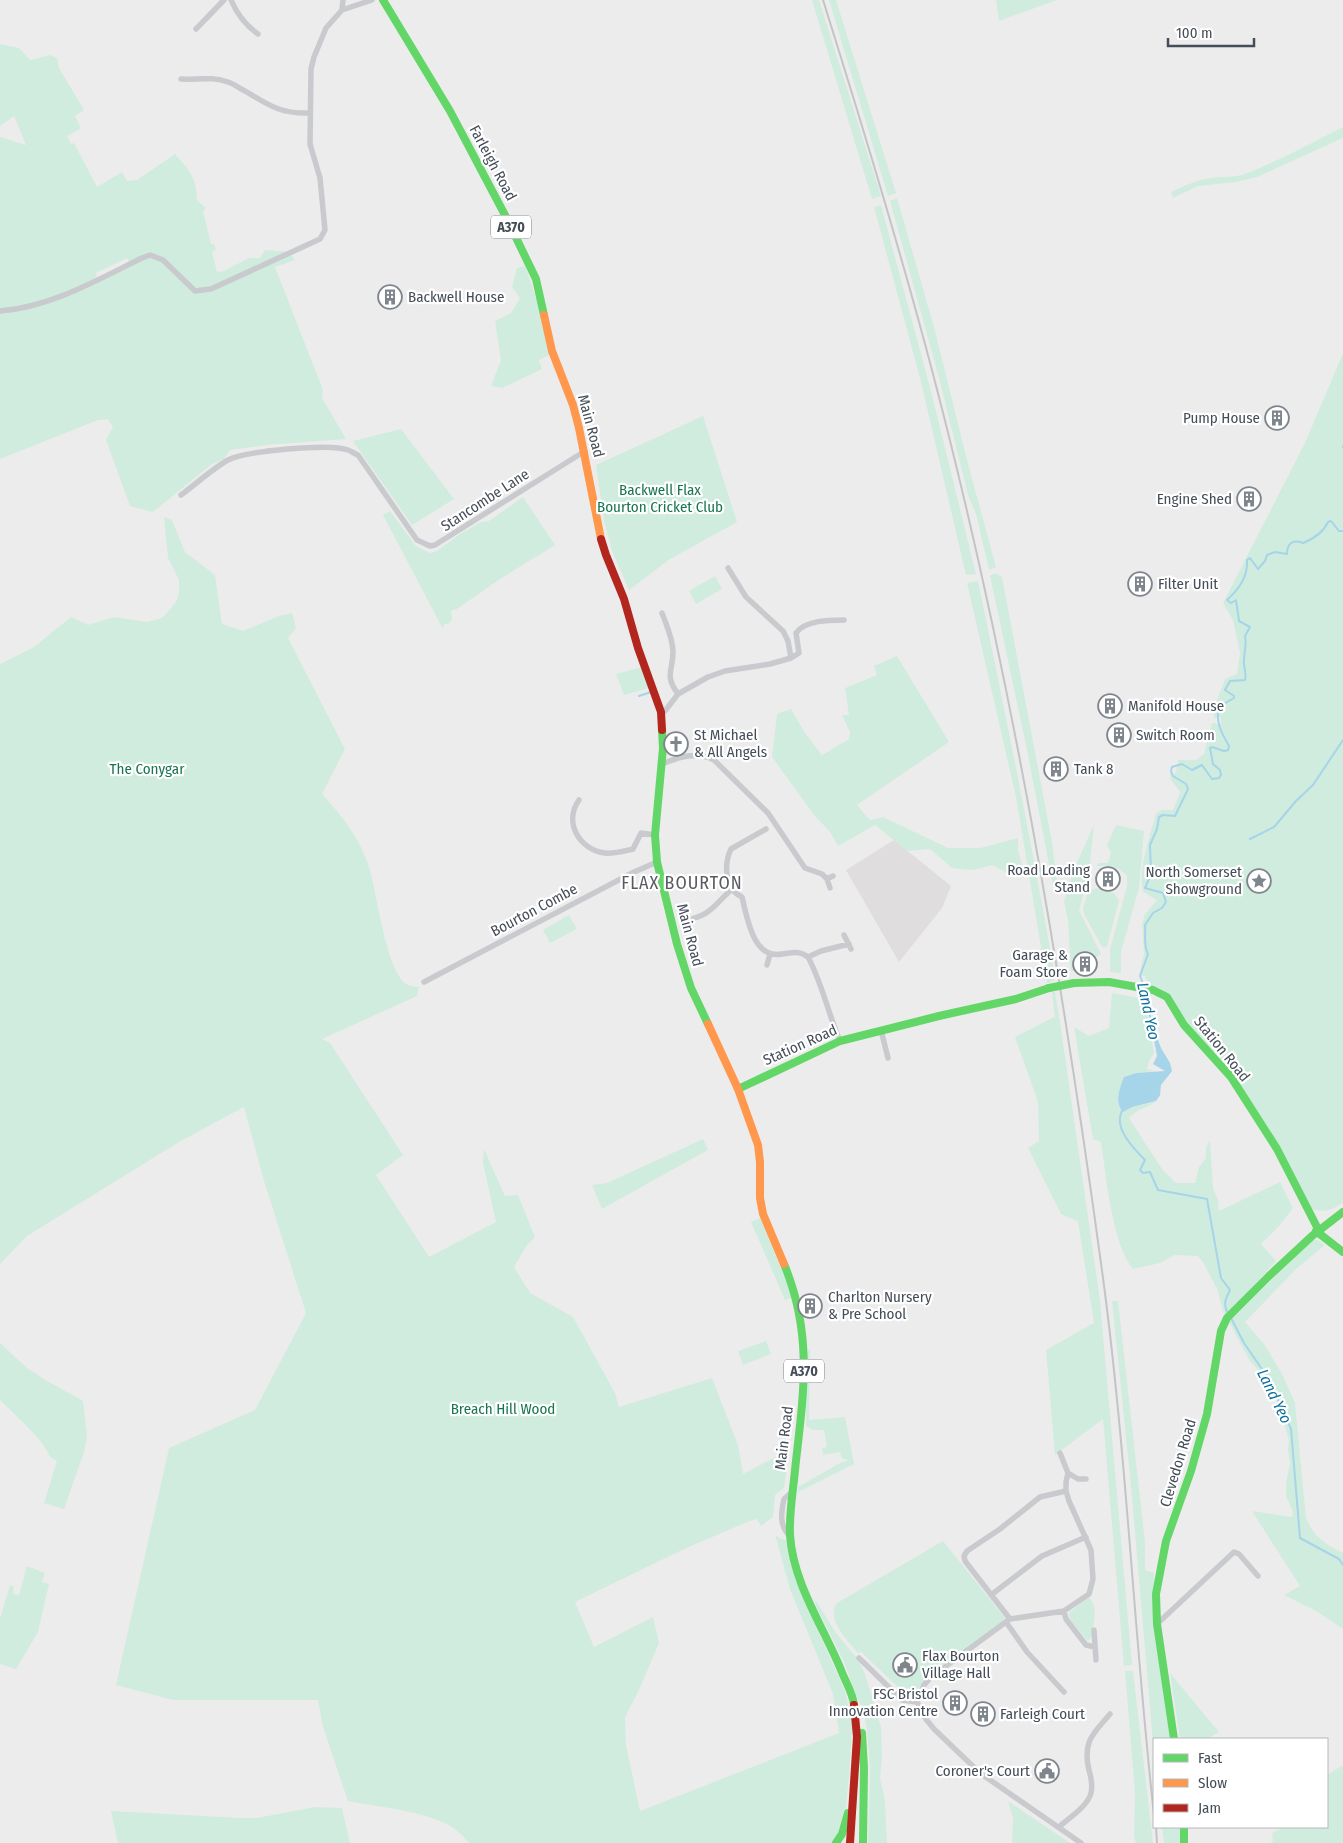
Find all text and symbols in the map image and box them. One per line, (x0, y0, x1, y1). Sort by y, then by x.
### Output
scale bar (1168, 15, 1254, 47)
text: 100 m (1176, 24, 1213, 42)
street label: Farleigh Road (466, 122, 520, 204)
road number: A370 (491, 216, 531, 238)
building icon: Backwell House (377, 284, 403, 310)
place label: Backwell House (408, 288, 504, 306)
street label: Main Road (574, 393, 608, 459)
building icon: Pump House (1264, 405, 1290, 431)
place label: Pump House (1183, 409, 1260, 427)
street label: Stancombe Lane (438, 465, 532, 535)
park label: Backwell Flax Bourton Cricket Club (597, 481, 723, 516)
building icon: Engine Shed (1236, 486, 1262, 512)
place label: Engine Shed (1157, 490, 1232, 508)
building icon: Filter Unit (1127, 571, 1153, 597)
place label: Filter Unit (1158, 575, 1218, 593)
building icon: Manifold House (1097, 693, 1123, 719)
place label: Manifold House (1128, 697, 1224, 715)
building icon: Switch Room (1106, 722, 1132, 748)
place label: St Michael & All Angels (694, 726, 767, 761)
place label: Switch Room (1136, 726, 1215, 744)
church icon: St Michael & All Angels (663, 731, 689, 757)
building icon: Tank 8 (1043, 756, 1069, 782)
park label: The Conygar (110, 760, 185, 778)
place label: Tank 8 (1074, 760, 1113, 778)
place label: Road Loading Stand (1007, 861, 1090, 896)
place label: North Somerset Showground (1145, 863, 1242, 898)
building icon: Road Loading Stand (1095, 866, 1121, 892)
place icon: North Somerset Showground (1246, 868, 1272, 894)
district label: FLAX BOURTON (621, 872, 743, 894)
street label: Bourton Combe (488, 880, 580, 940)
street label: Main Road (673, 902, 707, 968)
place label: Garage & Foam Store (1000, 946, 1068, 981)
building icon: Garage & Foam Store (1072, 951, 1098, 977)
water label: Land Yeo (1133, 981, 1164, 1042)
street label: Station Road (1190, 1013, 1254, 1085)
street label: Station Road (760, 1021, 840, 1069)
place label: Charlton Nursery & Pre School (828, 1288, 932, 1323)
building icon: Charlton Nursery & Pre School (797, 1293, 823, 1319)
road number: A370 (784, 1360, 824, 1382)
water label: Land Yeo (1253, 1366, 1296, 1427)
park label: Breach Hill Wood (451, 1400, 555, 1418)
street label: Main Road (771, 1405, 797, 1471)
street label: Clevedon Road (1156, 1417, 1200, 1509)
place label: Flax Bourton Village Hall (922, 1647, 999, 1682)
public building icon: Flax Bourton Village Hall (892, 1652, 918, 1678)
place label: FSC Bristol Innovation Centre (829, 1685, 938, 1720)
building icon: FSC Bristol Innovation Centre (942, 1690, 968, 1716)
building icon: Farleigh Court (970, 1701, 996, 1727)
place label: Farleigh Court (1000, 1705, 1085, 1723)
legend (1153, 1738, 1328, 1828)
text: Fast (1198, 1749, 1222, 1767)
public building icon: Coroner's Court (1034, 1758, 1060, 1784)
place label: Coroner's Court (935, 1762, 1030, 1780)
text: Slow (1198, 1774, 1227, 1792)
text: Jam (1198, 1799, 1221, 1817)

